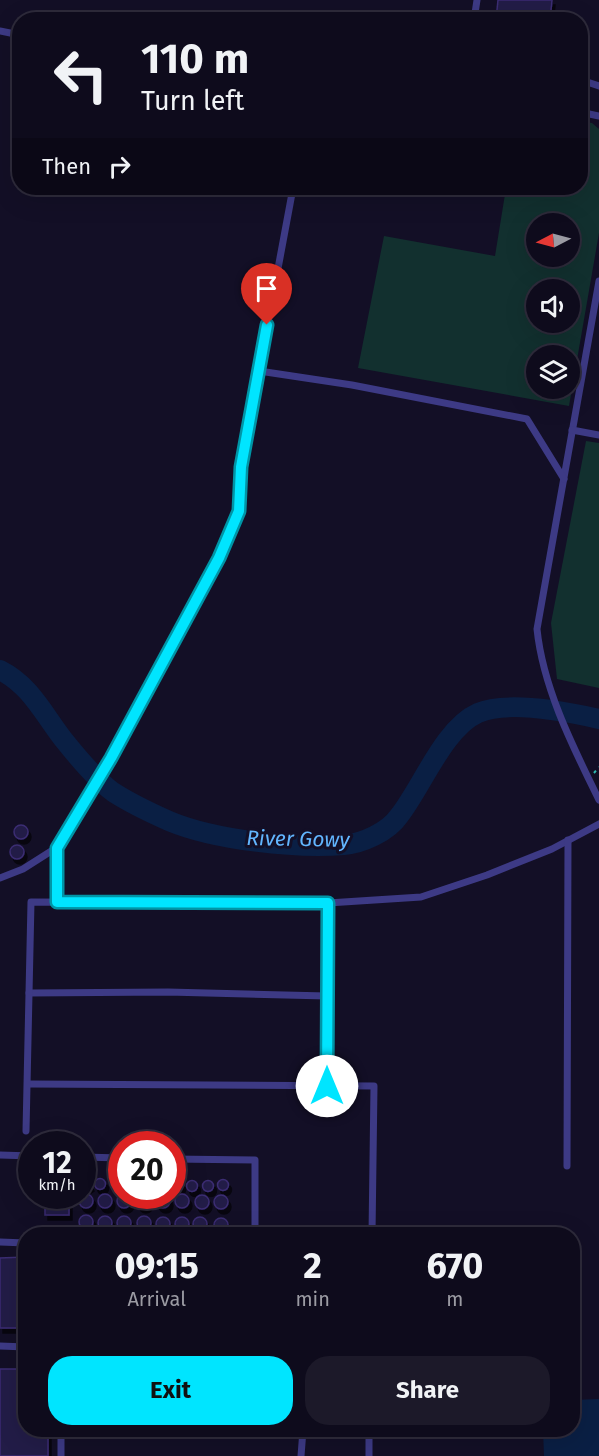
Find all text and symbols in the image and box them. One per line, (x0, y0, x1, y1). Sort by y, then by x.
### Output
text: 110 m (141, 34, 249, 84)
icon: left (42, 36, 120, 114)
text: Turn left (141, 85, 244, 117)
icon: right (103, 150, 136, 183)
text: Then (42, 153, 91, 180)
north arrow (526, 213, 580, 267)
map controls (526, 213, 580, 399)
pin (241, 263, 292, 325)
icon: arrive (250, 272, 283, 305)
button: sound (526, 279, 580, 333)
button: layers (526, 345, 580, 399)
water label: River Gowy (246, 825, 351, 853)
position arrow (295, 1054, 359, 1118)
speed limit sign: 20 (108, 1131, 186, 1209)
text: 12 (42, 1145, 72, 1181)
text: km/h (38, 1176, 76, 1194)
text: 09:15 (115, 1244, 199, 1288)
text: 2 (303, 1244, 322, 1288)
text: 670 (426, 1244, 483, 1288)
text: Arrival (127, 1287, 186, 1311)
text: min (295, 1287, 330, 1311)
text: m (446, 1287, 464, 1311)
button: Exit (48, 1356, 293, 1425)
button: Share (305, 1356, 550, 1425)

